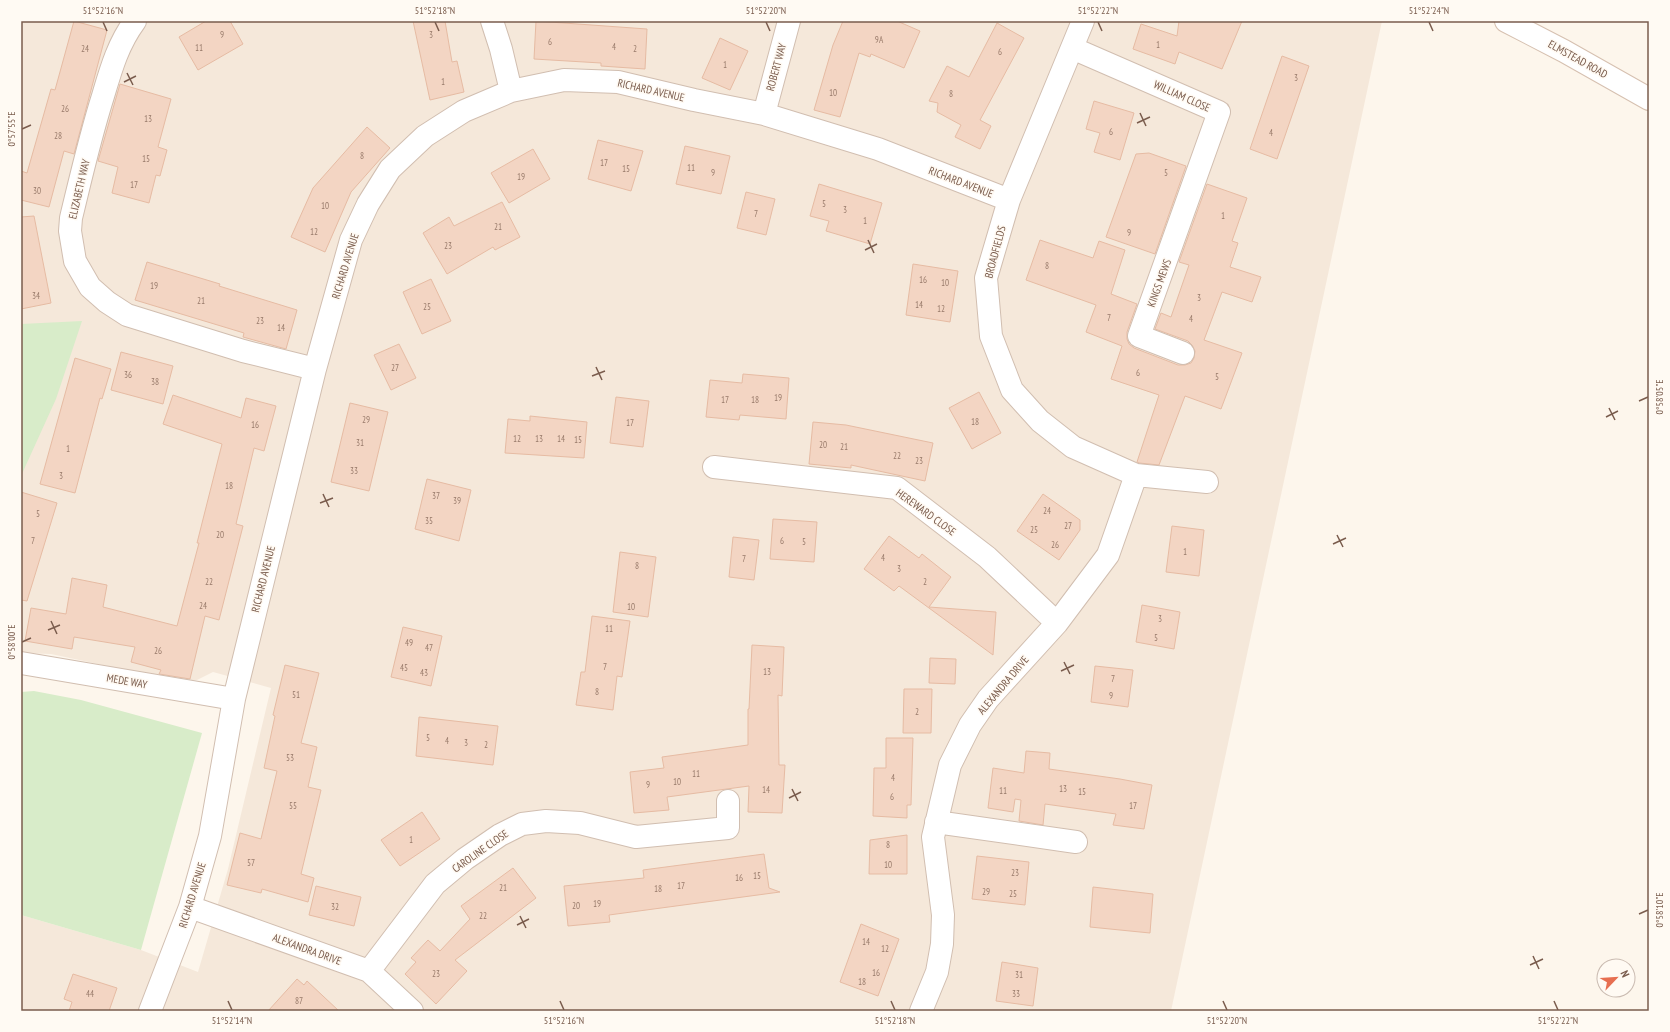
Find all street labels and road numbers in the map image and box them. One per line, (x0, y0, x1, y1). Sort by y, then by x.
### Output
street label: ELMSTEAD ROAD (1546, 37, 1610, 81)
street label: ROBERT WAY (763, 41, 789, 93)
street label: RICHARD AVENUE (616, 76, 686, 105)
street label: WILLIAM CLOSE (1151, 77, 1213, 115)
street label: ELIZABETH WAY (65, 158, 93, 220)
street label: RICHARD AVENUE (927, 163, 996, 201)
street label: BROADFIELDS (981, 224, 1009, 280)
street label: RICHARD AVENUE (328, 231, 362, 301)
street label: KINGS MEWS (1144, 257, 1174, 309)
street label: HEREWARD CLOSE (893, 486, 959, 539)
street label: RICHARD AVENUE (248, 544, 278, 614)
street label: ALEXANDRA DRIVE (974, 653, 1032, 717)
street label: MEDE WAY (106, 671, 148, 691)
street label: CAROLINE CLOSE (449, 826, 511, 876)
street label: RICHARD AVENUE (175, 860, 209, 930)
street label: ALEXANDRA DRIVE (271, 930, 344, 968)

